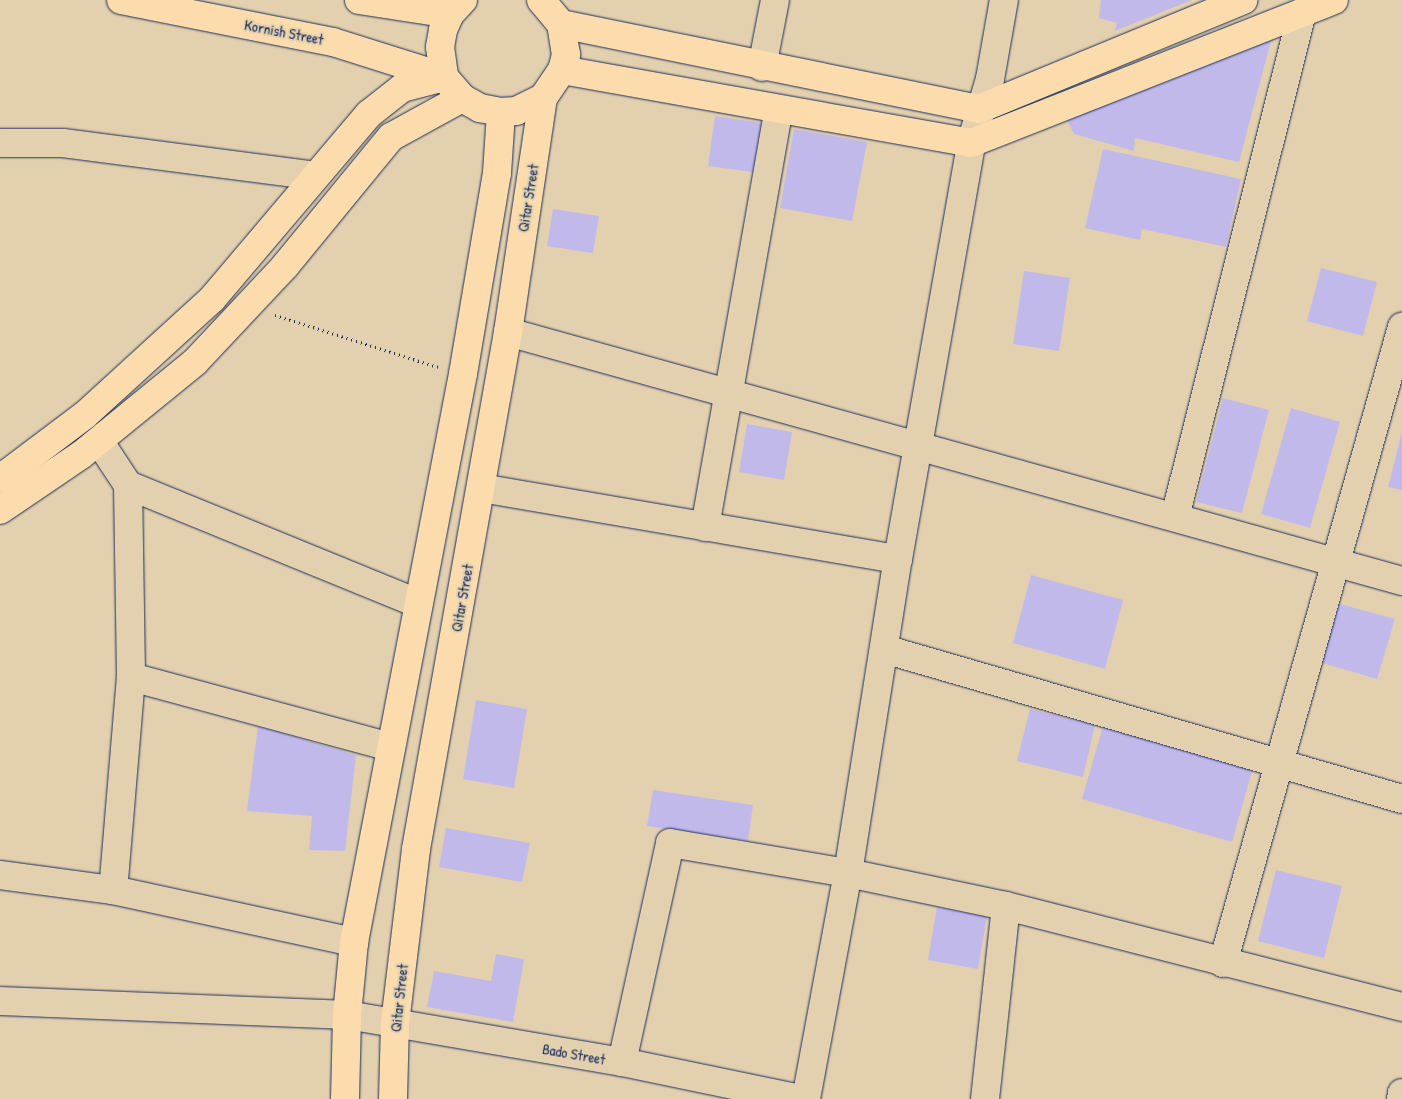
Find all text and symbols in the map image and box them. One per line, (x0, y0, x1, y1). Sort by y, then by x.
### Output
street label: Kornish Street (243, 16, 325, 48)
street label: Qitar Street (514, 163, 542, 233)
street label: Qitar Street (447, 563, 477, 633)
street label: Qitar Street (386, 963, 412, 1033)
street label: Bado Street (541, 1040, 607, 1068)

